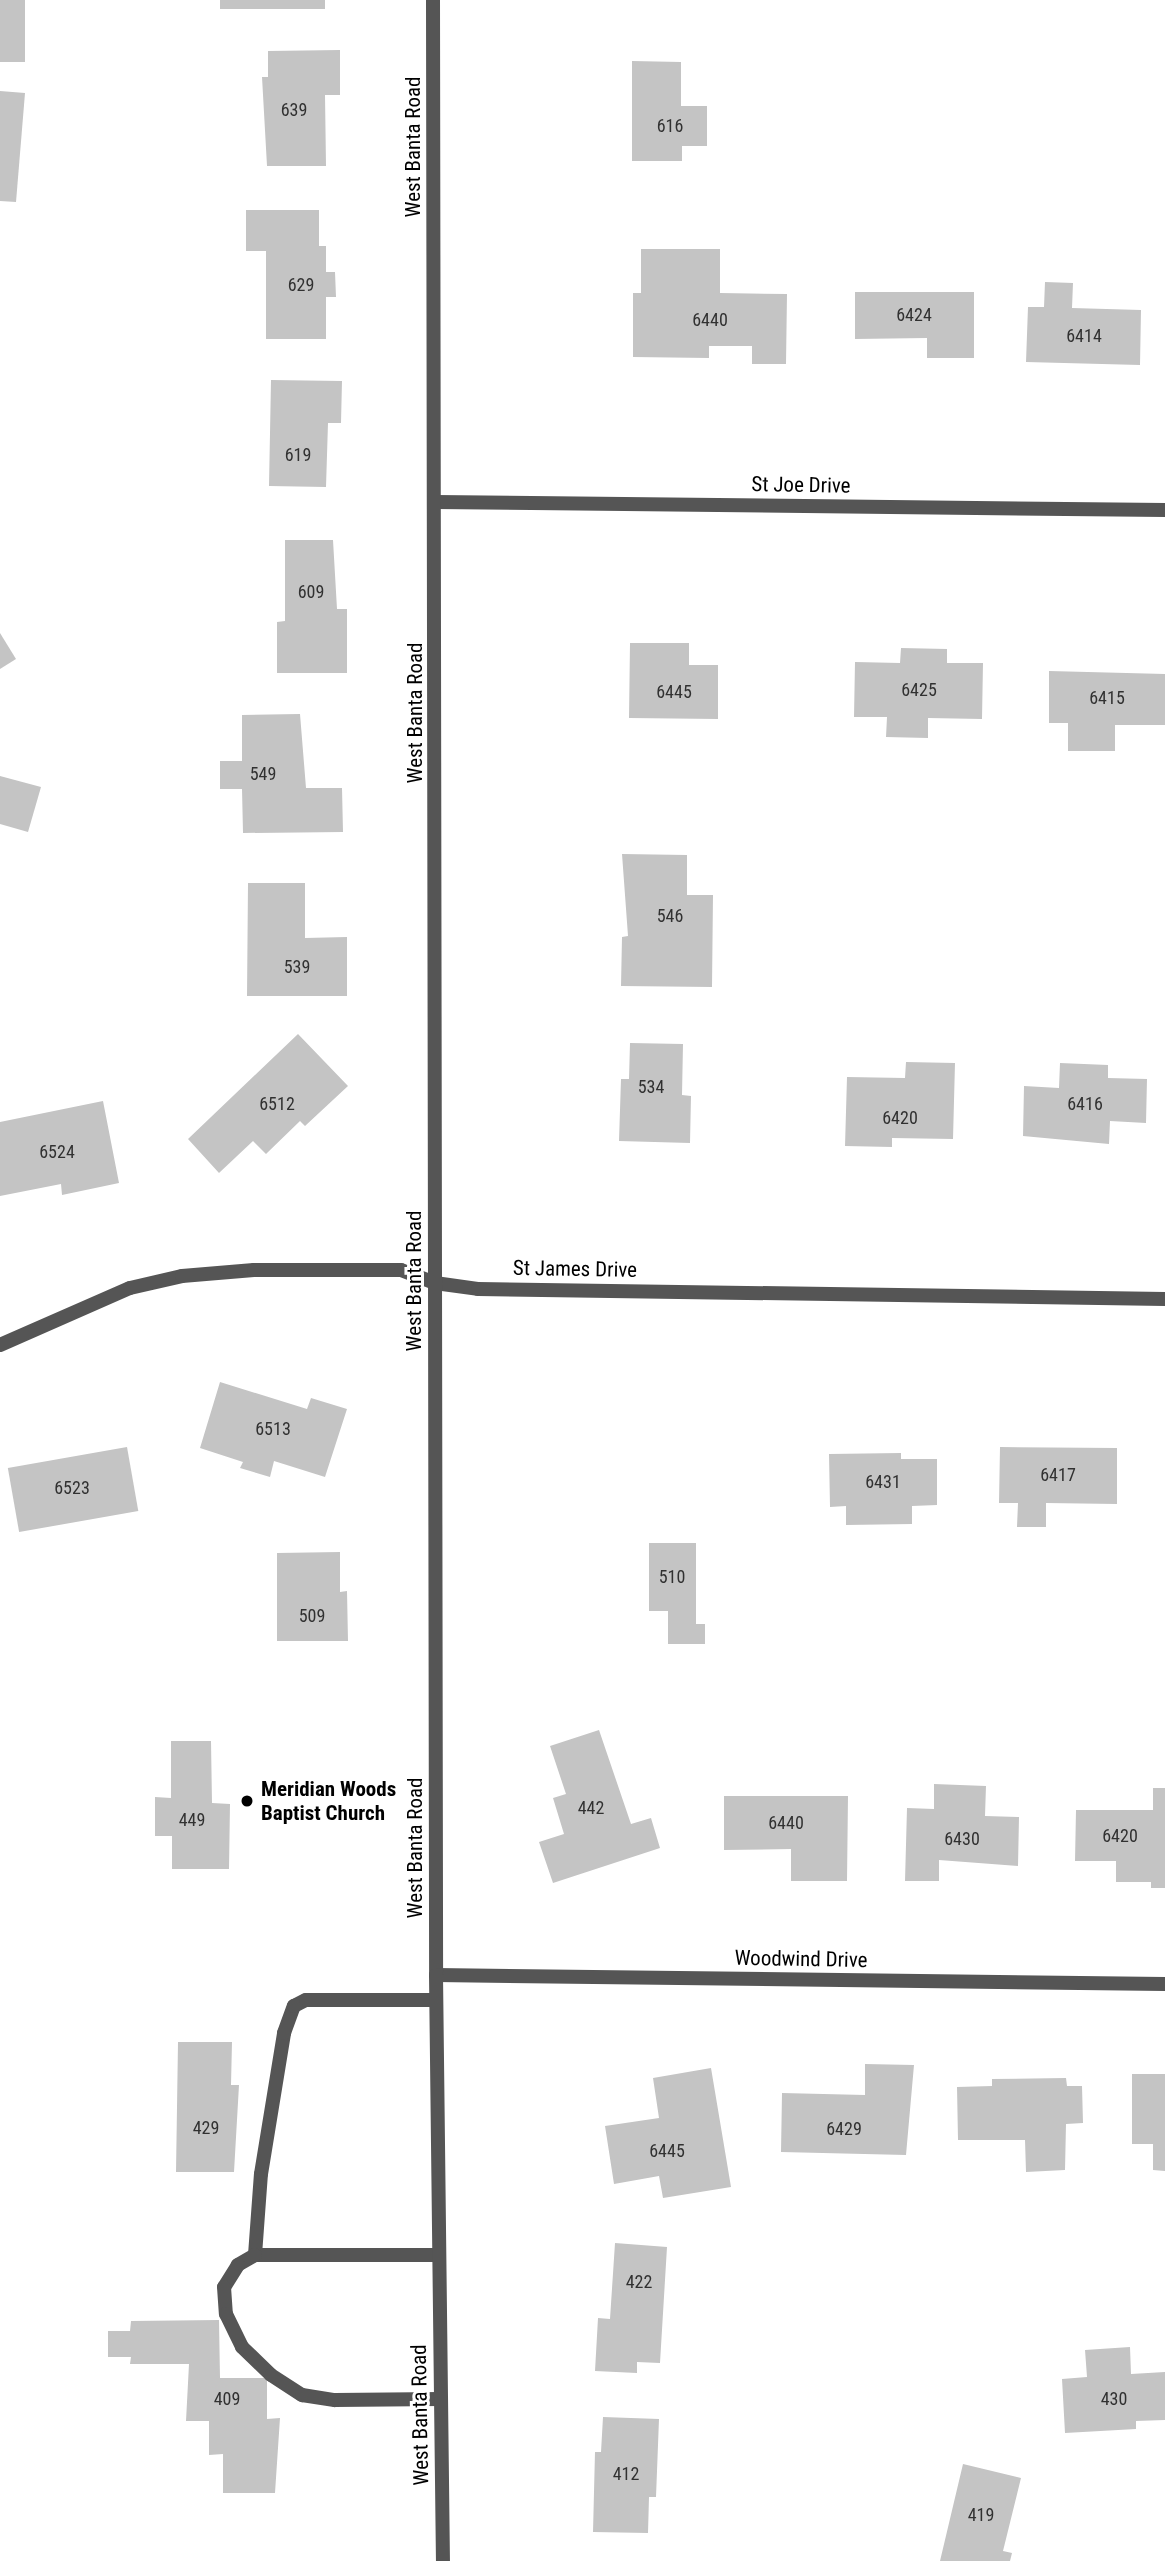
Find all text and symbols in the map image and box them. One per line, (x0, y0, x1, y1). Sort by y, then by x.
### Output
street label: West Banta Road (400, 76, 426, 218)
house number: 639 (281, 99, 307, 121)
house number: 616 (657, 115, 683, 137)
house number: 629 (288, 274, 314, 296)
house number: 6424 (896, 304, 932, 326)
house number: 6440 (692, 309, 728, 331)
house number: 6414 (1066, 325, 1102, 347)
house number: 619 (285, 444, 311, 466)
street label: St Joe Drive (751, 472, 851, 498)
house number: 609 (298, 581, 324, 603)
street label: West Banta Road (402, 642, 428, 784)
house number: 6425 (901, 679, 937, 701)
house number: 6445 (656, 681, 692, 703)
house number: 6415 (1089, 687, 1125, 709)
house number: 549 (250, 763, 276, 785)
house number: 546 (657, 905, 683, 927)
house number: 539 (284, 956, 310, 978)
house number: 534 (638, 1076, 664, 1098)
house number: 6512 (259, 1093, 295, 1115)
house number: 6416 (1067, 1093, 1103, 1115)
house number: 6420 (882, 1107, 918, 1129)
house number: 6524 (39, 1141, 75, 1163)
street label: West Banta Road (401, 1210, 427, 1352)
street label: St James Drive (513, 1255, 637, 1283)
house number: 6513 (255, 1418, 291, 1440)
house number: 6417 (1040, 1464, 1076, 1486)
house number: 6431 (865, 1471, 901, 1493)
house number: 6523 (54, 1477, 90, 1499)
house number: 510 (659, 1566, 685, 1588)
house number: 509 (299, 1605, 325, 1627)
place label: Meridian Woods Baptist Church (261, 1776, 396, 1826)
street label: West Banta Road (402, 1777, 428, 1919)
marker: Meridian Woods Baptist Church (239, 1793, 255, 1809)
house number: 442 (578, 1797, 604, 1819)
house number: 449 (179, 1809, 205, 1831)
house number: 6440 (768, 1812, 804, 1834)
house number: 6420 (1102, 1825, 1138, 1847)
house number: 6430 (944, 1828, 980, 1850)
street label: Woodwind Drive (734, 1945, 868, 1973)
house number: 429 (193, 2117, 219, 2139)
house number: 6429 (826, 2118, 862, 2140)
house number: 6445 (649, 2140, 685, 2162)
house number: 422 (626, 2271, 652, 2293)
street label: West Banta Road (406, 2344, 434, 2486)
house number: 409 (214, 2388, 240, 2410)
house number: 430 (1101, 2388, 1127, 2410)
house number: 412 (613, 2463, 639, 2485)
house number: 419 (968, 2504, 994, 2526)

